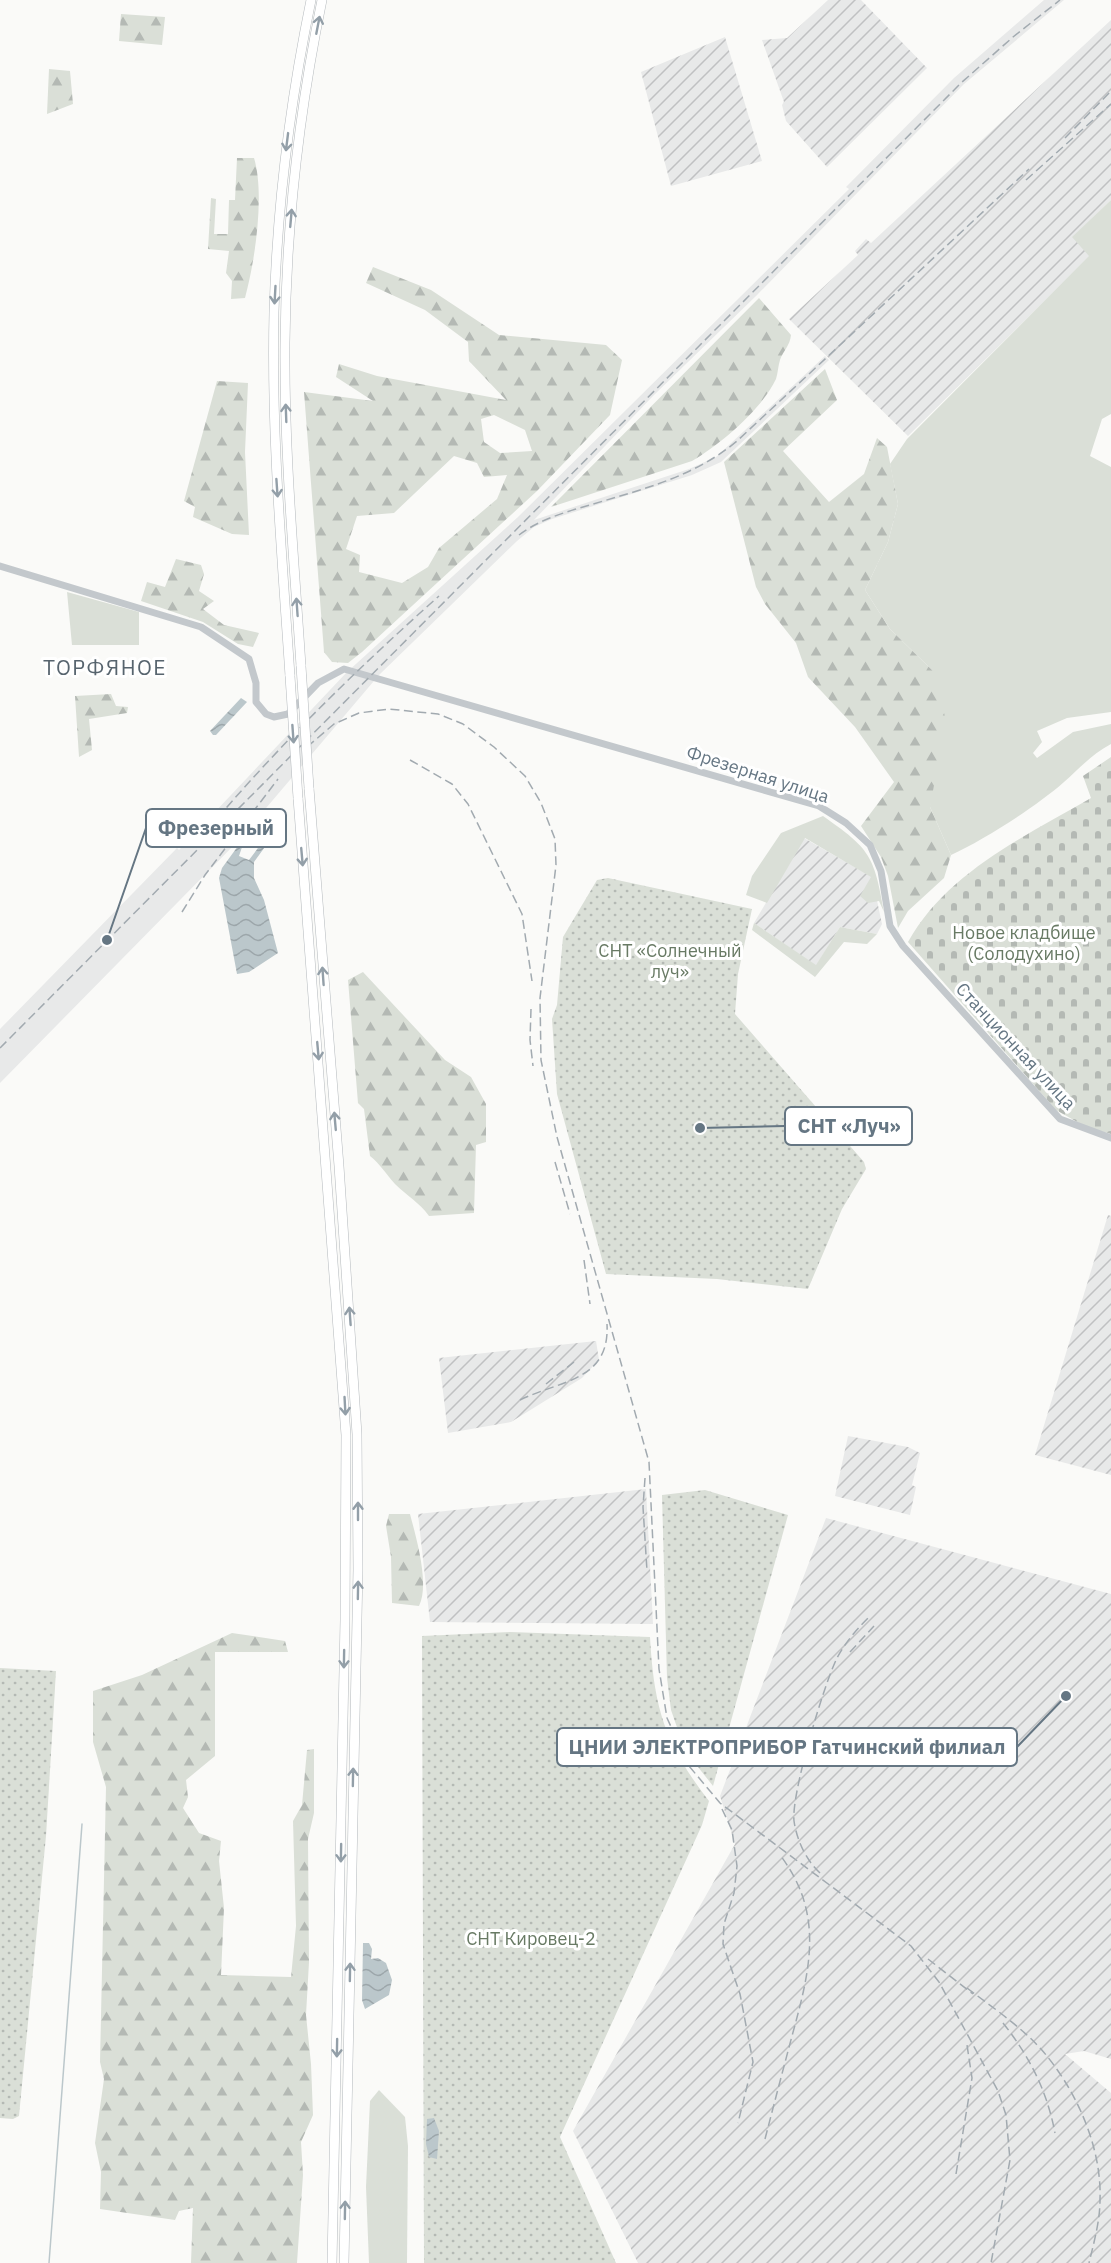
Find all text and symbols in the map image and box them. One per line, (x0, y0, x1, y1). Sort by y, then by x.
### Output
one-way arrow (313, 15, 324, 35)
one-way arrow (282, 132, 293, 152)
one-way arrow (286, 208, 297, 228)
one-way arrow (269, 284, 280, 304)
one-way arrow (280, 403, 291, 423)
one-way arrow (272, 477, 283, 497)
one-way arrow (291, 598, 302, 618)
district label: ТОРФЯНОЕ (43, 653, 167, 681)
one-way arrow (288, 724, 299, 744)
street label: Фрезерная улица (684, 740, 833, 808)
callout: Фрезерный (146, 809, 286, 847)
text: Фрезерный (158, 814, 274, 841)
one-way arrow (297, 846, 308, 866)
park label: Новое кладбище (Солодухино) (952, 921, 1096, 965)
park label: СНТ «Солнечный луч» (598, 939, 742, 983)
one-way arrow (317, 966, 328, 986)
street label: Станционная улица (951, 978, 1081, 1115)
one-way arrow (313, 1041, 324, 1061)
callout: СНТ «Луч» (785, 1107, 912, 1145)
one-way arrow (329, 1111, 340, 1131)
text: СНТ «Луч» (797, 1112, 901, 1139)
one-way arrow (344, 1306, 355, 1326)
one-way arrow (339, 1395, 350, 1415)
one-way arrow (352, 1501, 364, 1521)
one-way arrow (352, 1580, 363, 1600)
one-way arrow (339, 1648, 350, 1668)
callout: ЦНИИ ЭЛЕКТРОПРИБОР Гатчинский филиал (557, 1728, 1017, 1766)
text: ЦНИИ ЭЛЕКТРОПРИБОР Гатчинский филиал (569, 1733, 1005, 1760)
one-way arrow (348, 1767, 359, 1787)
one-way arrow (335, 1843, 347, 1863)
park label: СНТ Кировец-2 (466, 1927, 596, 1950)
one-way arrow (344, 1962, 355, 1982)
one-way arrow (332, 2038, 343, 2058)
one-way arrow (339, 2200, 350, 2220)

